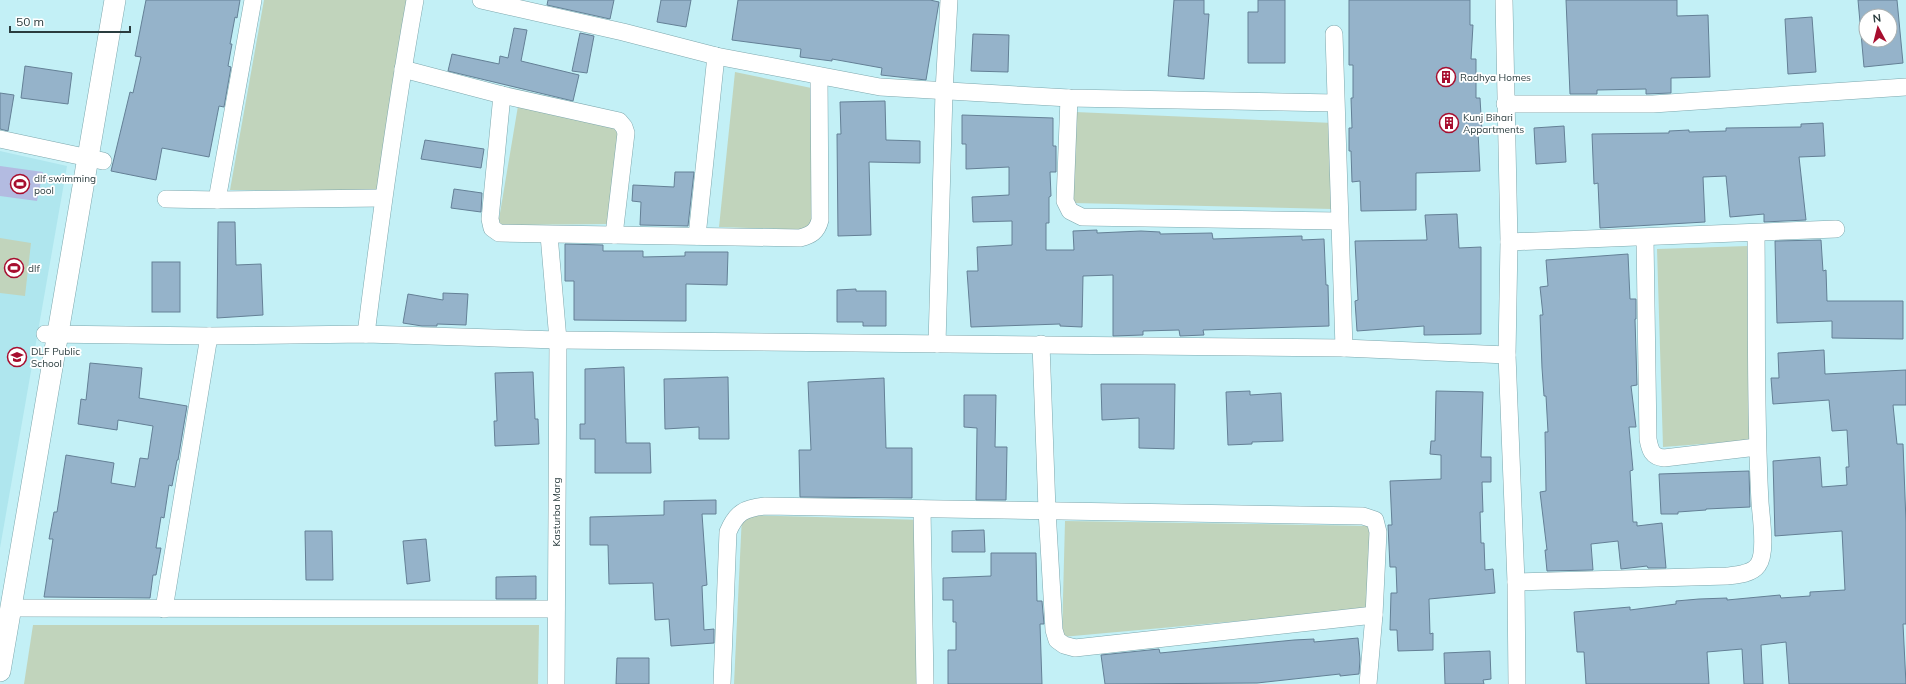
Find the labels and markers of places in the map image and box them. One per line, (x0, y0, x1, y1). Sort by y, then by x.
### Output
building icon: Radhya Homes (1435, 66, 1457, 88)
place label: Radhya Homes (1460, 71, 1531, 84)
place label: Kunj Bihari Appartments (1463, 111, 1524, 136)
building icon: Kunj Bihari Appartments (1438, 112, 1460, 134)
place label: dlf swimming pool (34, 172, 96, 197)
sports icon: dlf swimming pool (9, 173, 31, 195)
sports icon: dlf (3, 257, 25, 279)
place label: dlf (28, 262, 40, 275)
place label: DLF Public School (31, 345, 80, 370)
school or university icon: DLF Public School (6, 346, 28, 368)

